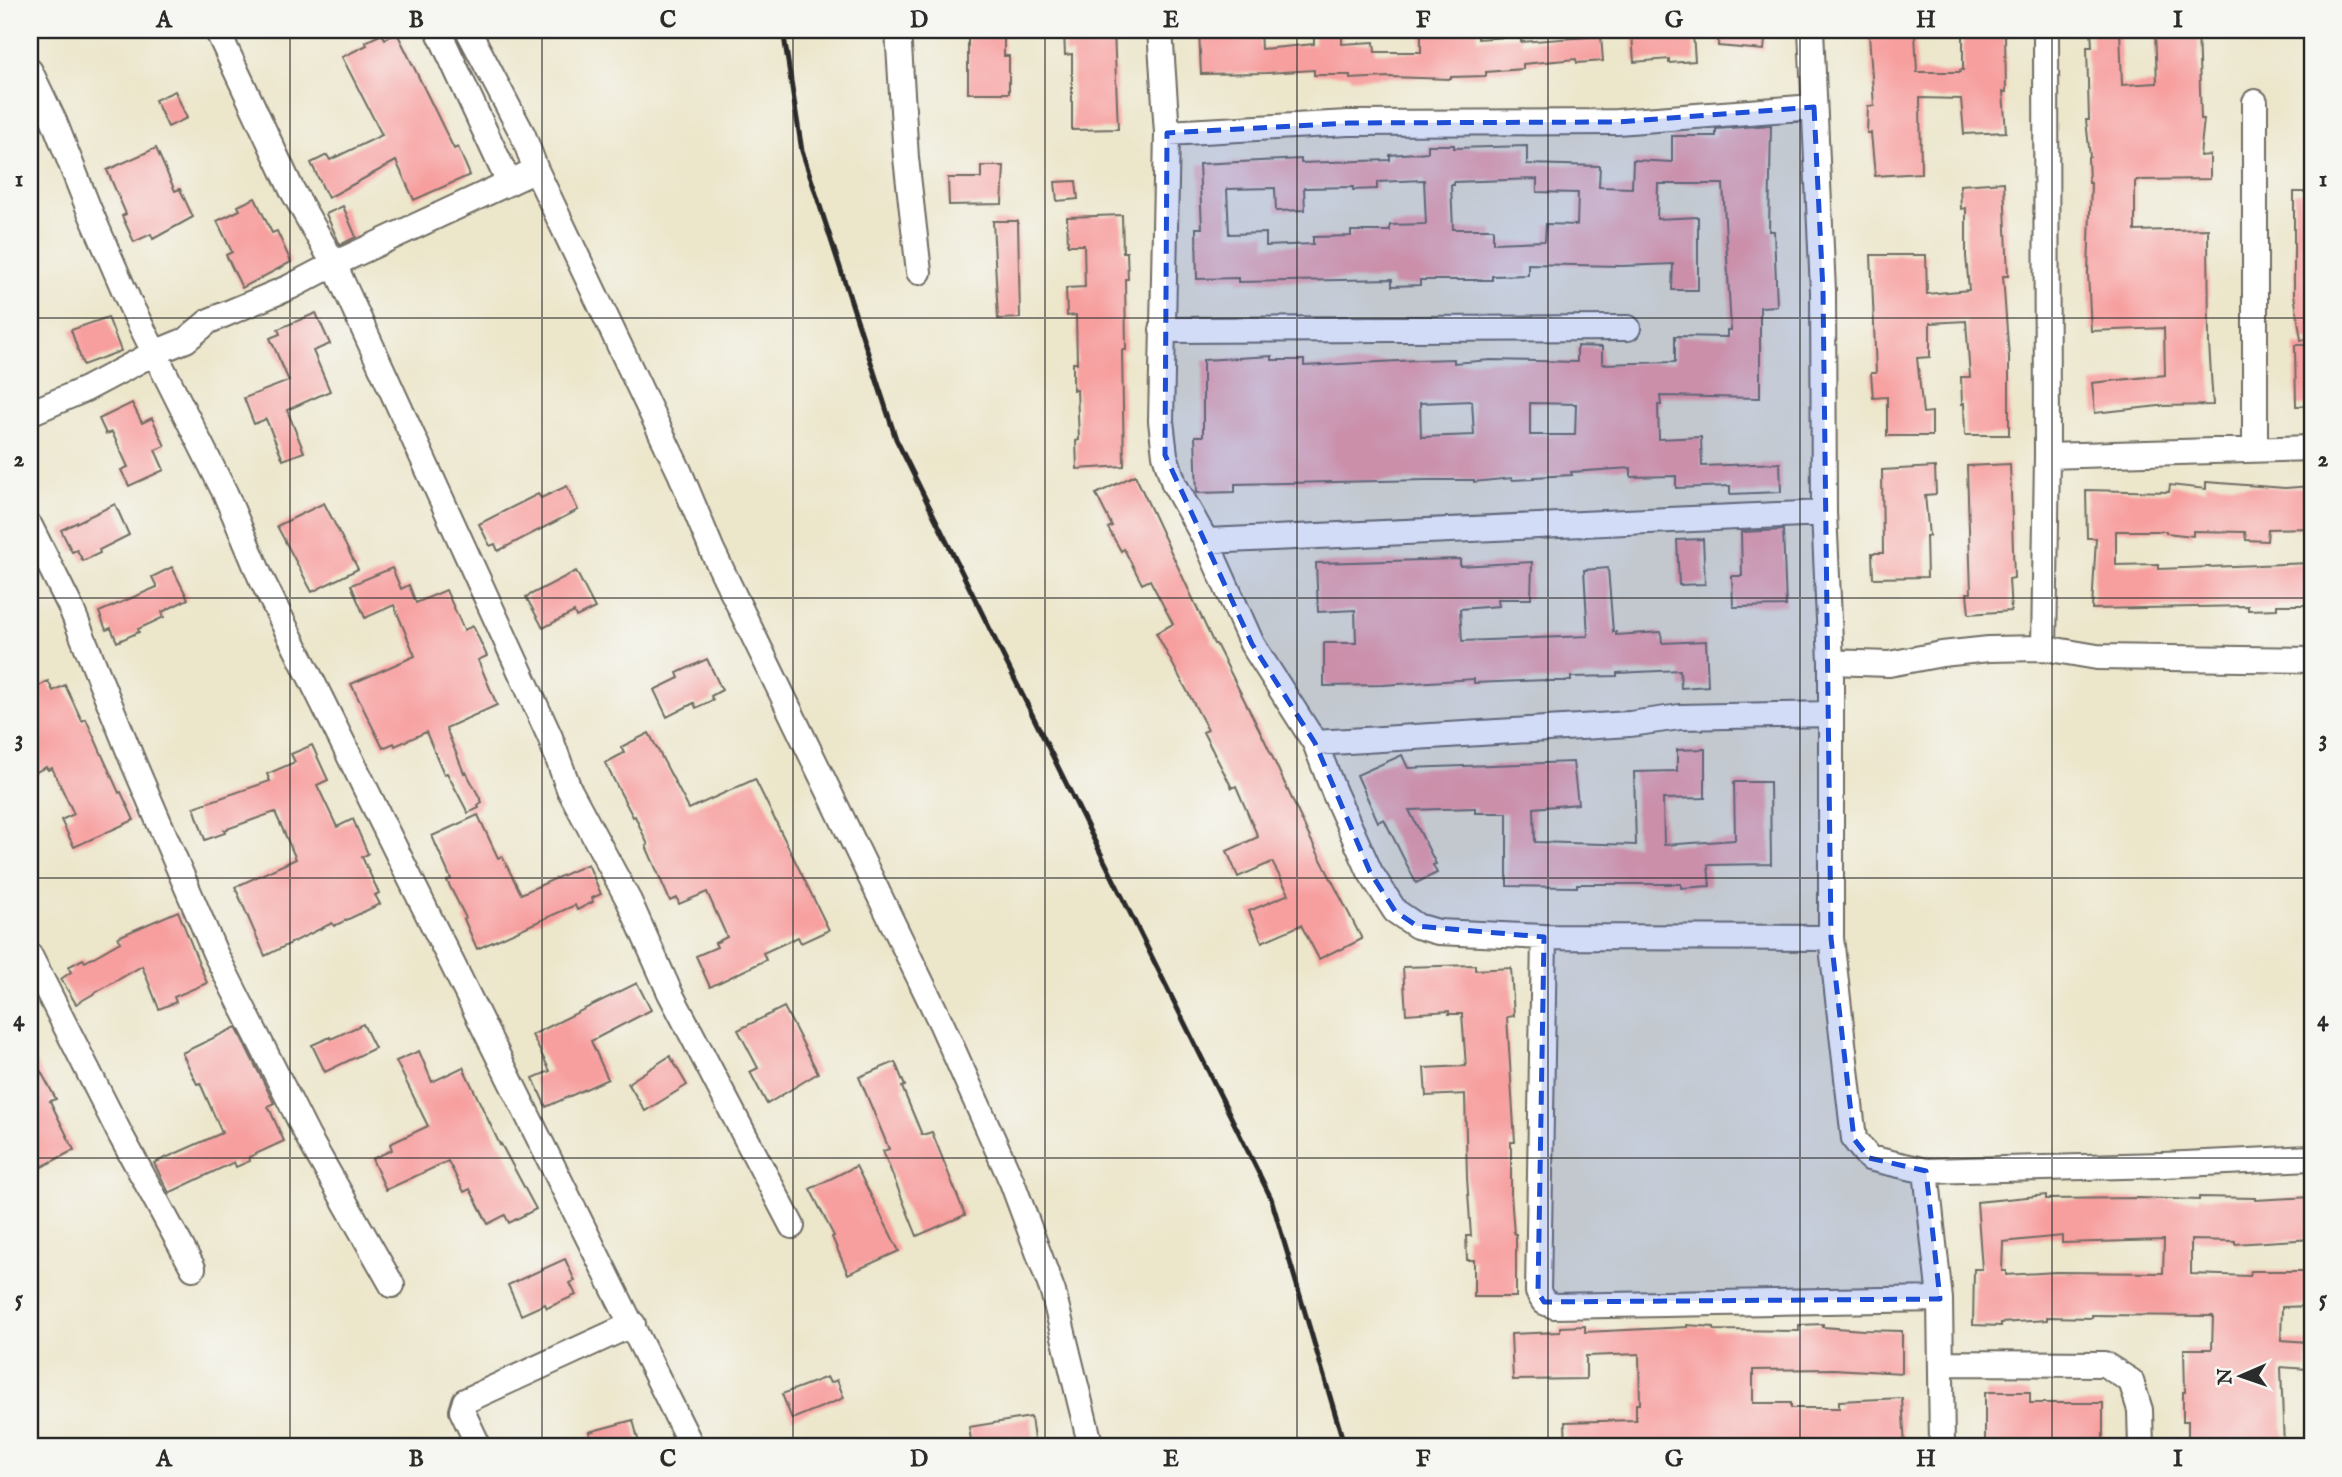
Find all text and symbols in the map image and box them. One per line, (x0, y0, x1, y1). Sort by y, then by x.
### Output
text: A (155, 6, 173, 35)
text: B (408, 6, 424, 35)
text: C (660, 6, 677, 35)
text: D (910, 6, 928, 35)
text: E (1163, 6, 1179, 35)
text: F (1416, 6, 1431, 35)
text: G (1665, 6, 1684, 35)
text: H (1916, 6, 1936, 35)
text: I (2173, 6, 2183, 35)
text: 1 (15, 165, 23, 194)
text: 1 (2319, 165, 2327, 194)
text: 2 (14, 445, 25, 474)
text: 2 (2318, 445, 2329, 474)
text: 3 (15, 725, 23, 754)
text: 3 (2319, 725, 2327, 754)
text: 4 (13, 1005, 25, 1034)
text: 4 (2317, 1005, 2329, 1034)
text: 5 (15, 1285, 24, 1314)
text: 5 (2319, 1285, 2328, 1314)
north arrow (2206, 1340, 2276, 1410)
text: N (2214, 1367, 2238, 1386)
text: A (155, 1445, 173, 1474)
text: B (408, 1445, 424, 1474)
text: C (660, 1445, 677, 1474)
text: D (910, 1445, 928, 1474)
text: E (1163, 1445, 1179, 1474)
text: F (1416, 1445, 1431, 1474)
text: G (1665, 1445, 1684, 1474)
text: H (1916, 1445, 1936, 1474)
text: I (2173, 1445, 2183, 1474)

